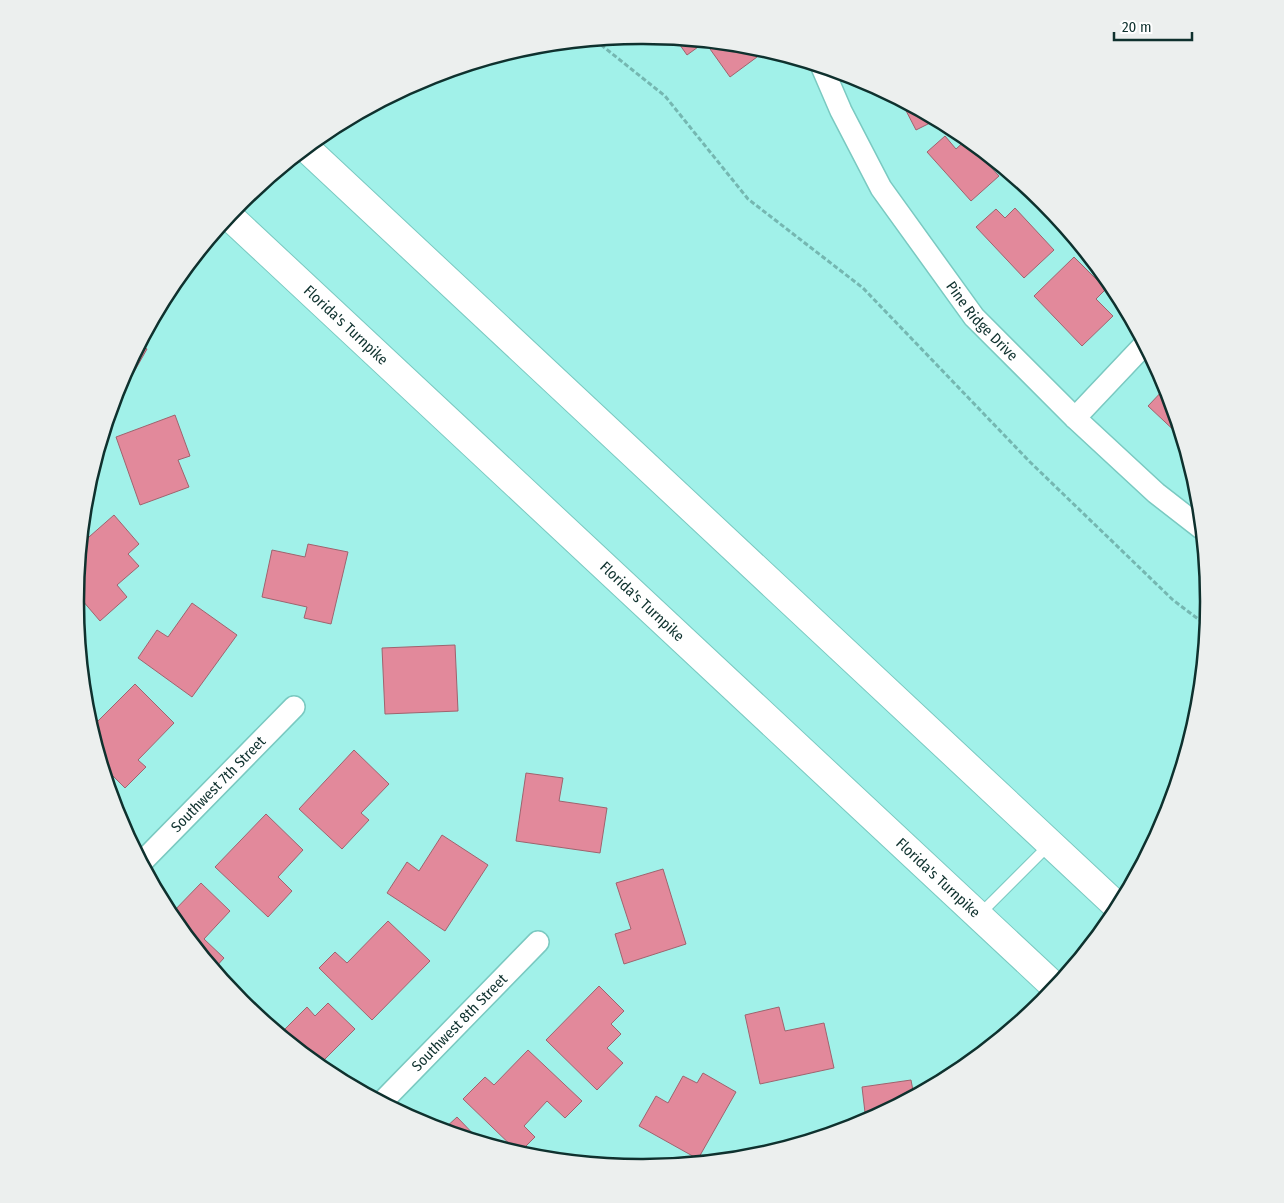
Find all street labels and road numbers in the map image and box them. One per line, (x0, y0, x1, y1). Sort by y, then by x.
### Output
street label: Pine Ridge Drive (942, 278, 1022, 365)
street label: Florida's Turnpike (300, 281, 392, 369)
street label: Florida's Turnpike (596, 558, 688, 645)
street label: Southwest 7th Street (167, 732, 269, 836)
street label: Florida's Turnpike (892, 834, 984, 922)
street label: Southwest 8th Street (408, 970, 511, 1075)

